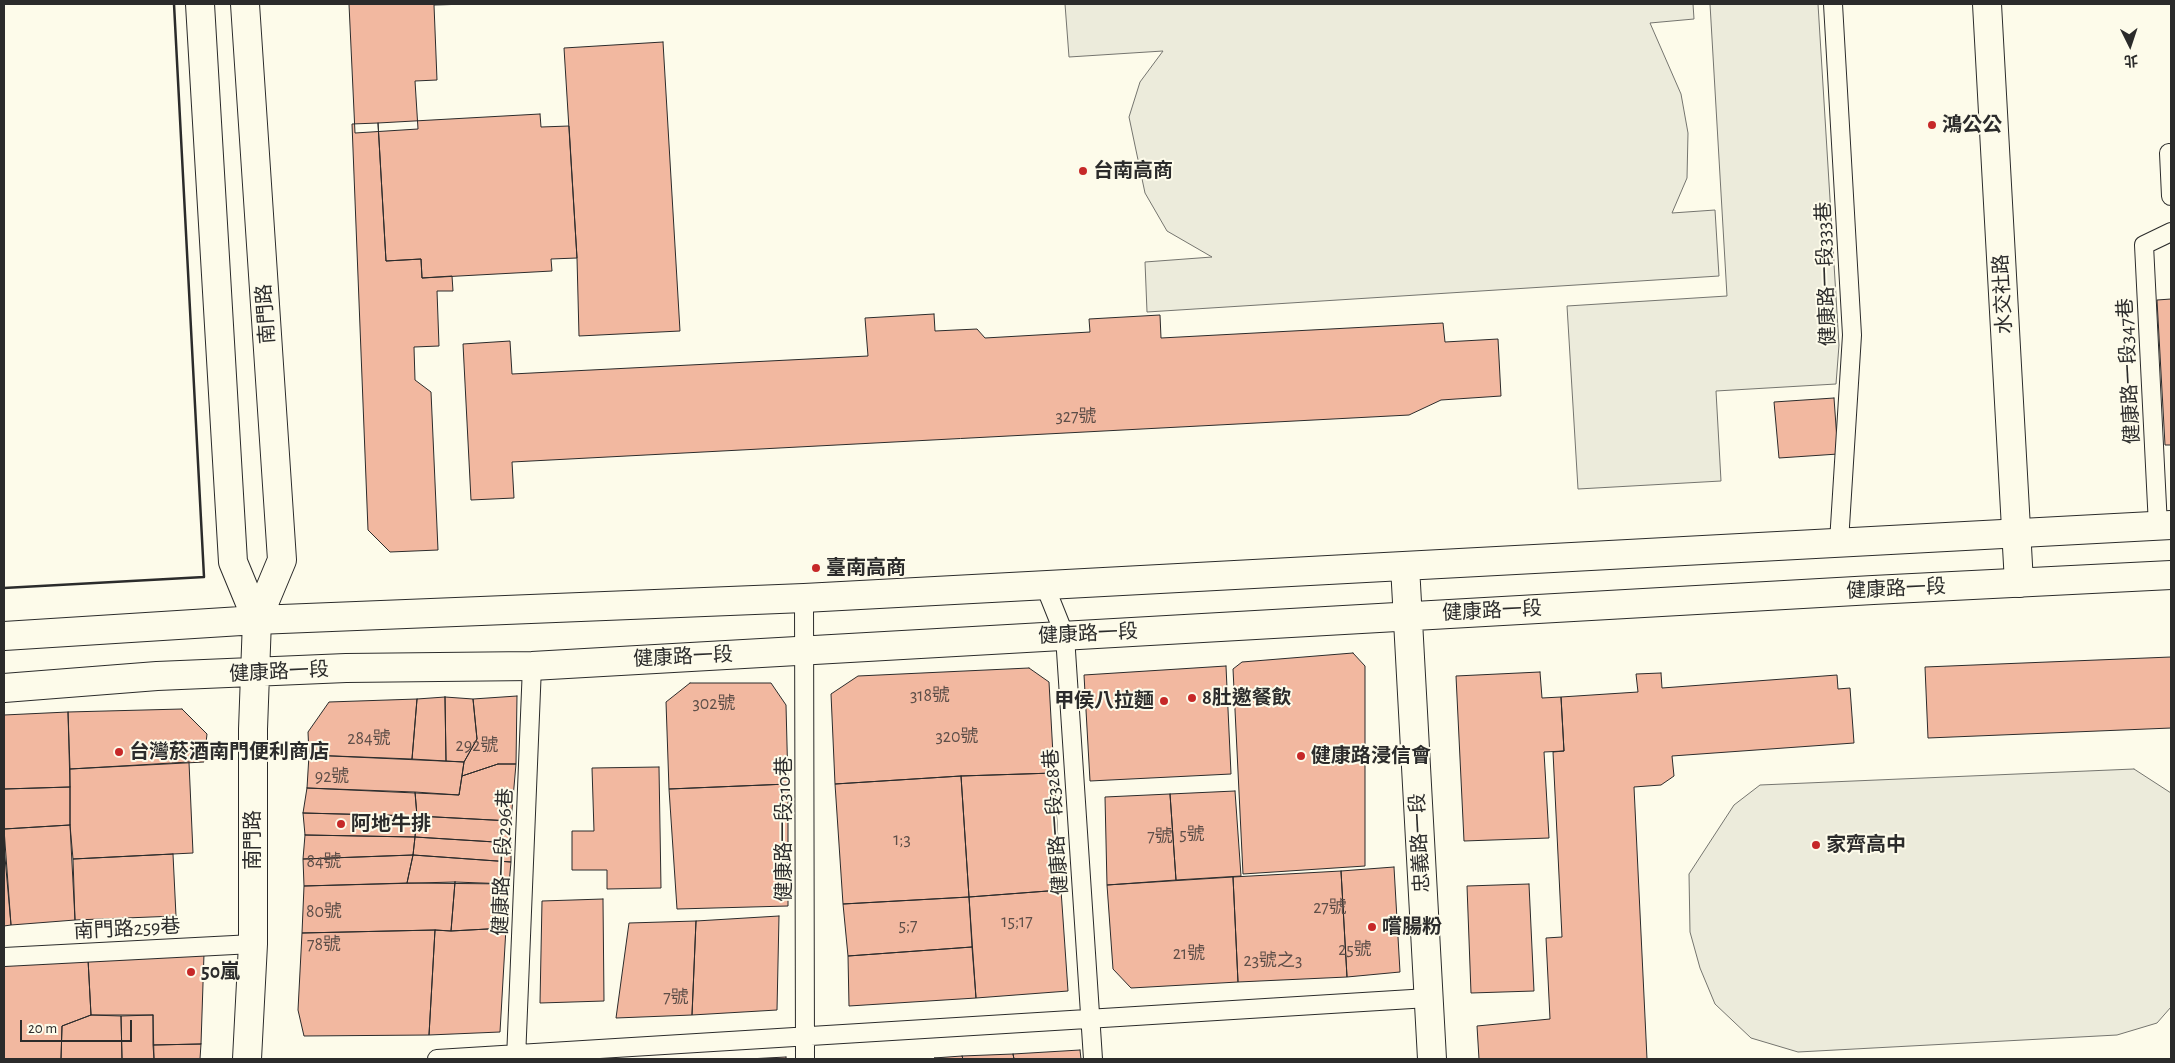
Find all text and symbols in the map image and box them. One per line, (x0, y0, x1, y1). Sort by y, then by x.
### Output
north arrow (2105, 20, 2155, 70)
text: 北 (2124, 52, 2139, 67)
place label: 鴻公公 (1942, 113, 2002, 137)
marker: 鴻公公 (1926, 119, 1938, 131)
place label: 台南高商 (1093, 159, 1173, 183)
marker: 台南高商 (1077, 165, 1089, 177)
street label: 健康路一段333巷 (1811, 201, 1841, 347)
street label: 水交社路 (1989, 253, 2017, 335)
street label: 南門路 (252, 283, 280, 345)
street label: 健康路一段347巷 (2113, 297, 2145, 445)
house number: 327號 (1055, 406, 1097, 428)
place label: 臺南高商 (826, 556, 906, 580)
marker: 臺南高商 (810, 562, 822, 574)
street label: 健康路一段 (1845, 574, 1947, 604)
street label: 健康路一段 (1441, 596, 1543, 626)
street label: 健康路一段 (1037, 619, 1139, 649)
street label: 健康路一段 (632, 642, 734, 672)
street label: 健康路一段 (228, 657, 330, 687)
house number: 318號 (910, 685, 950, 707)
place label: 8肚邀餐飲 (1202, 686, 1292, 710)
place label: 甲侯八拉麵 (1054, 689, 1154, 713)
marker: 8肚邀餐飲 (1186, 692, 1198, 704)
house number: 302號 (692, 693, 736, 715)
marker: 甲侯八拉麵 (1158, 695, 1170, 707)
house number: 320號 (935, 726, 979, 748)
house number: 284號 (347, 728, 391, 750)
house number: 292號 (456, 735, 498, 757)
place label: 台灣菸酒南門便利商店 (129, 740, 329, 764)
place label: 健康路浸信會 (1311, 744, 1431, 768)
marker: 台灣菸酒南門便利商店 (113, 746, 125, 758)
street label: 健康路一段328巷 (1039, 748, 1073, 896)
marker: 健康路浸信會 (1295, 750, 1307, 762)
street label: 健康路一段310巷 (772, 756, 796, 902)
house number: 92號 (315, 766, 349, 788)
street label: 健康路一段296巷 (488, 788, 518, 936)
street label: 忠義路一段 (1405, 792, 1435, 894)
street label: 南門路 (241, 810, 265, 870)
place label: 阿地牛排 (351, 812, 431, 836)
marker: 阿地牛排 (335, 818, 347, 830)
house number: 5號 (1179, 824, 1205, 846)
house number: 7號 (1147, 826, 1173, 848)
house number: 1;3 (893, 829, 911, 851)
place label: 家齊高中 (1826, 833, 1906, 857)
marker: 家齊高中 (1810, 839, 1822, 851)
house number: 84號 (306, 851, 342, 873)
house number: 27號 (1313, 897, 1347, 919)
house number: 80號 (306, 901, 342, 923)
house number: 15;17 (1001, 911, 1033, 933)
street label: 南門路259巷 (73, 914, 181, 944)
house number: 5;7 (898, 915, 918, 937)
place label: 嚐腸粉 (1382, 915, 1442, 939)
marker: 嚐腸粉 (1366, 921, 1378, 933)
house number: 78號 (307, 934, 341, 956)
house number: 25號 (1338, 939, 1372, 961)
house number: 21號 (1173, 943, 1205, 965)
house number: 23號之3 (1243, 950, 1303, 972)
place label: 50嵐 (201, 960, 240, 984)
marker: 50嵐 (185, 966, 197, 978)
house number: 7號 (663, 987, 689, 1009)
scale bar (22, 1010, 135, 1042)
text: 20 m (28, 1021, 57, 1036)

